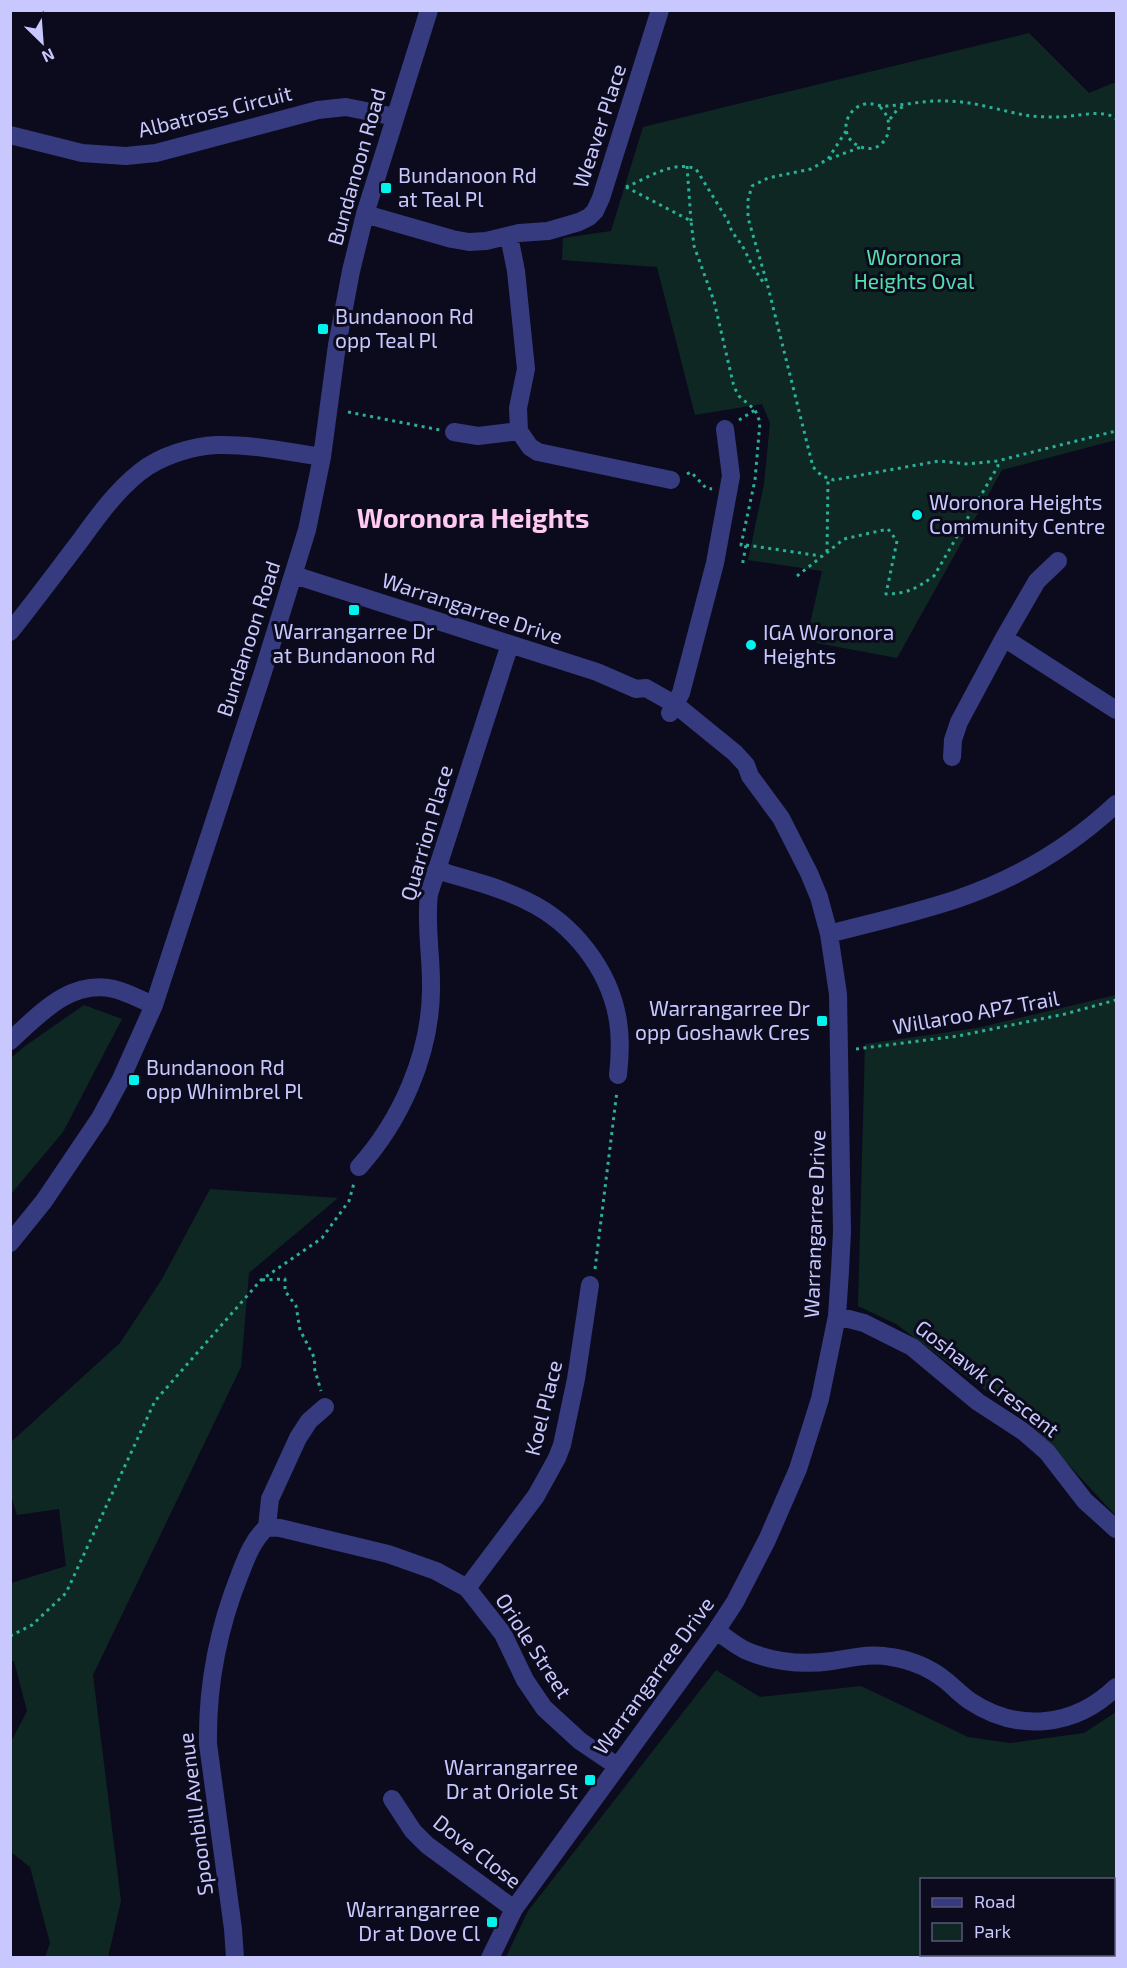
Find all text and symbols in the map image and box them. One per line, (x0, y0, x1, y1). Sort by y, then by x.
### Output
north arrow (12, 12, 72, 72)
text: N (39, 45, 58, 67)
street label: Weaver Place (567, 60, 630, 191)
street label: Albatross Circuit (135, 79, 294, 142)
street label: Bundanoon Road (321, 85, 390, 248)
place label: Bundanoon Rd at Teal Pl (398, 162, 537, 211)
marker: Bundanoon Rd at Teal Pl (379, 181, 393, 195)
park label: Woronora Heights Oval (854, 244, 975, 293)
place label: Bundanoon Rd opp Teal Pl (335, 303, 474, 352)
marker: Bundanoon Rd opp Teal Pl (316, 322, 330, 336)
place label: Woronora Heights Community Centre (929, 489, 1105, 538)
district label: Woronora Heights (357, 501, 589, 533)
marker: Woronora Heights Community Centre (910, 508, 924, 522)
street label: Bundanoon Road (211, 558, 285, 719)
street label: Warrangarree Drive (379, 567, 566, 649)
marker: Warrangarree Dr at Bundanoon Rd (347, 603, 361, 617)
place label: Warrangarree Dr at Bundanoon Rd (273, 618, 435, 667)
place label: IGA Woronora Heights (763, 619, 894, 668)
marker: IGA Woronora Heights (744, 638, 758, 652)
street label: Quarrion Place (394, 762, 458, 904)
street label: Willaroo APZ Trail (891, 984, 1062, 1038)
place label: Warrangarree Dr opp Goshawk Cres (635, 995, 811, 1044)
marker: Warrangarree Dr opp Goshawk Cres (815, 1014, 829, 1028)
place label: Bundanoon Rd opp Whimbrel Pl (146, 1054, 304, 1103)
marker: Bundanoon Rd opp Whimbrel Pl (127, 1073, 141, 1087)
street label: Warrangarree Drive (798, 1129, 829, 1319)
street label: Goshawk Crescent (911, 1314, 1065, 1442)
street label: Koel Place (519, 1357, 566, 1458)
street label: Oriole Street (491, 1588, 577, 1702)
street label: Warrangarree Drive (587, 1591, 718, 1759)
street label: Spoonbill Avenue (172, 1731, 217, 1897)
place label: Warrangarree Dr at Oriole St (444, 1754, 578, 1803)
marker: Warrangarree Dr at Oriole St (583, 1773, 597, 1787)
street label: Dove Close (429, 1809, 527, 1893)
legend (920, 1878, 1115, 1956)
text: Road (974, 1890, 1015, 1912)
place label: Warrangarree Dr at Dove Cl (346, 1896, 481, 1945)
marker: Warrangarree Dr at Dove Cl (485, 1915, 499, 1929)
text: Park (974, 1920, 1011, 1942)

